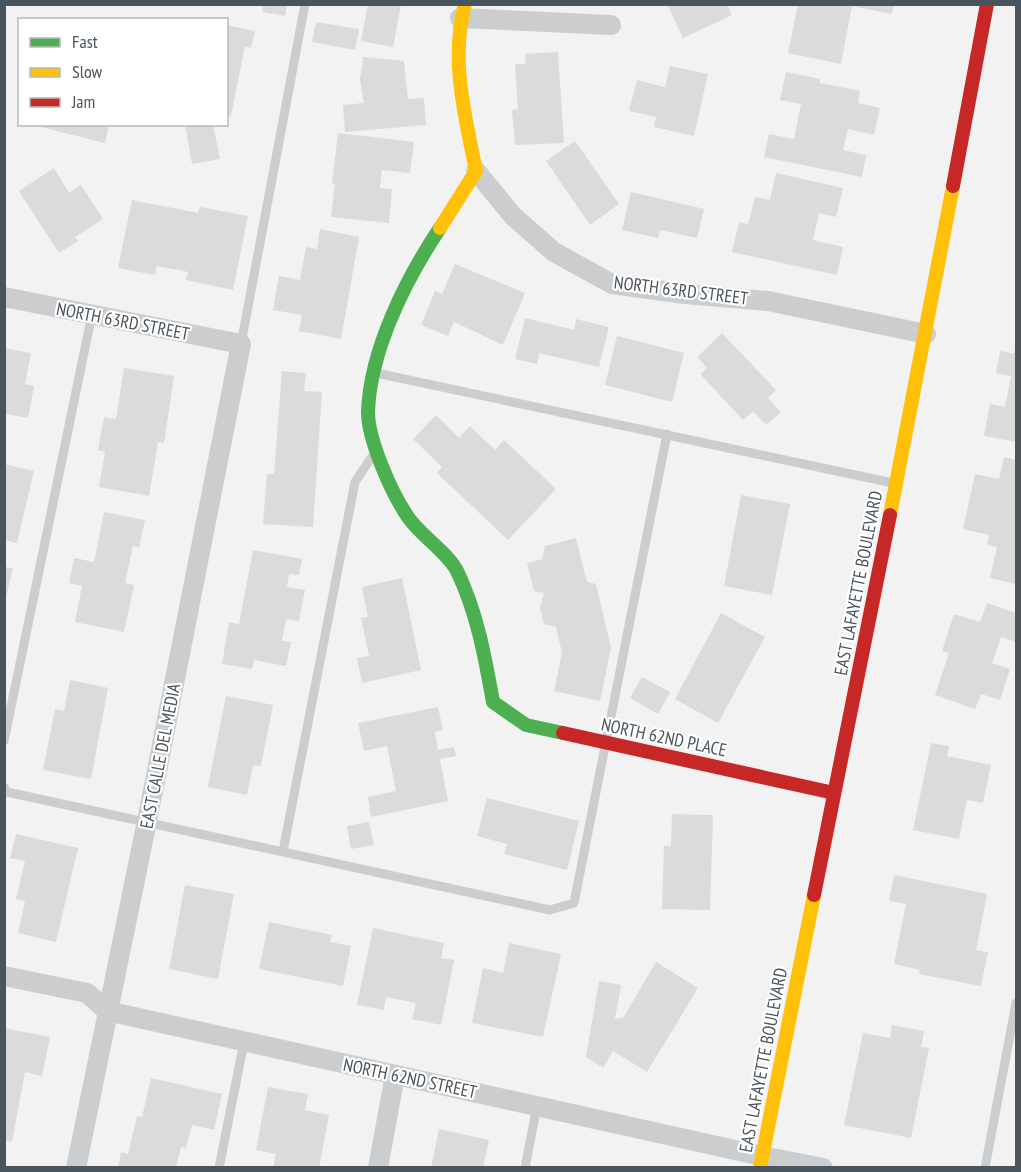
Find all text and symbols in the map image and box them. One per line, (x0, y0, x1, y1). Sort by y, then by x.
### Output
legend (18, 18, 228, 126)
text: Fast (72, 30, 98, 53)
text: Slow (72, 60, 103, 83)
text: Jam (71, 90, 95, 113)
street label: NORTH 63RD STREET (613, 270, 749, 310)
street label: NORTH 63RD STREET (55, 297, 191, 345)
street label: EAST LAFAYETTE BOULEVARD (829, 489, 887, 677)
street label: EAST CALLE DEL MEDIA (135, 681, 185, 830)
street label: NORTH 62ND PLACE (599, 712, 729, 762)
street label: EAST LAFAYETTE BOULEVARD (734, 966, 792, 1154)
street label: NORTH 62ND STREET (341, 1053, 479, 1103)

